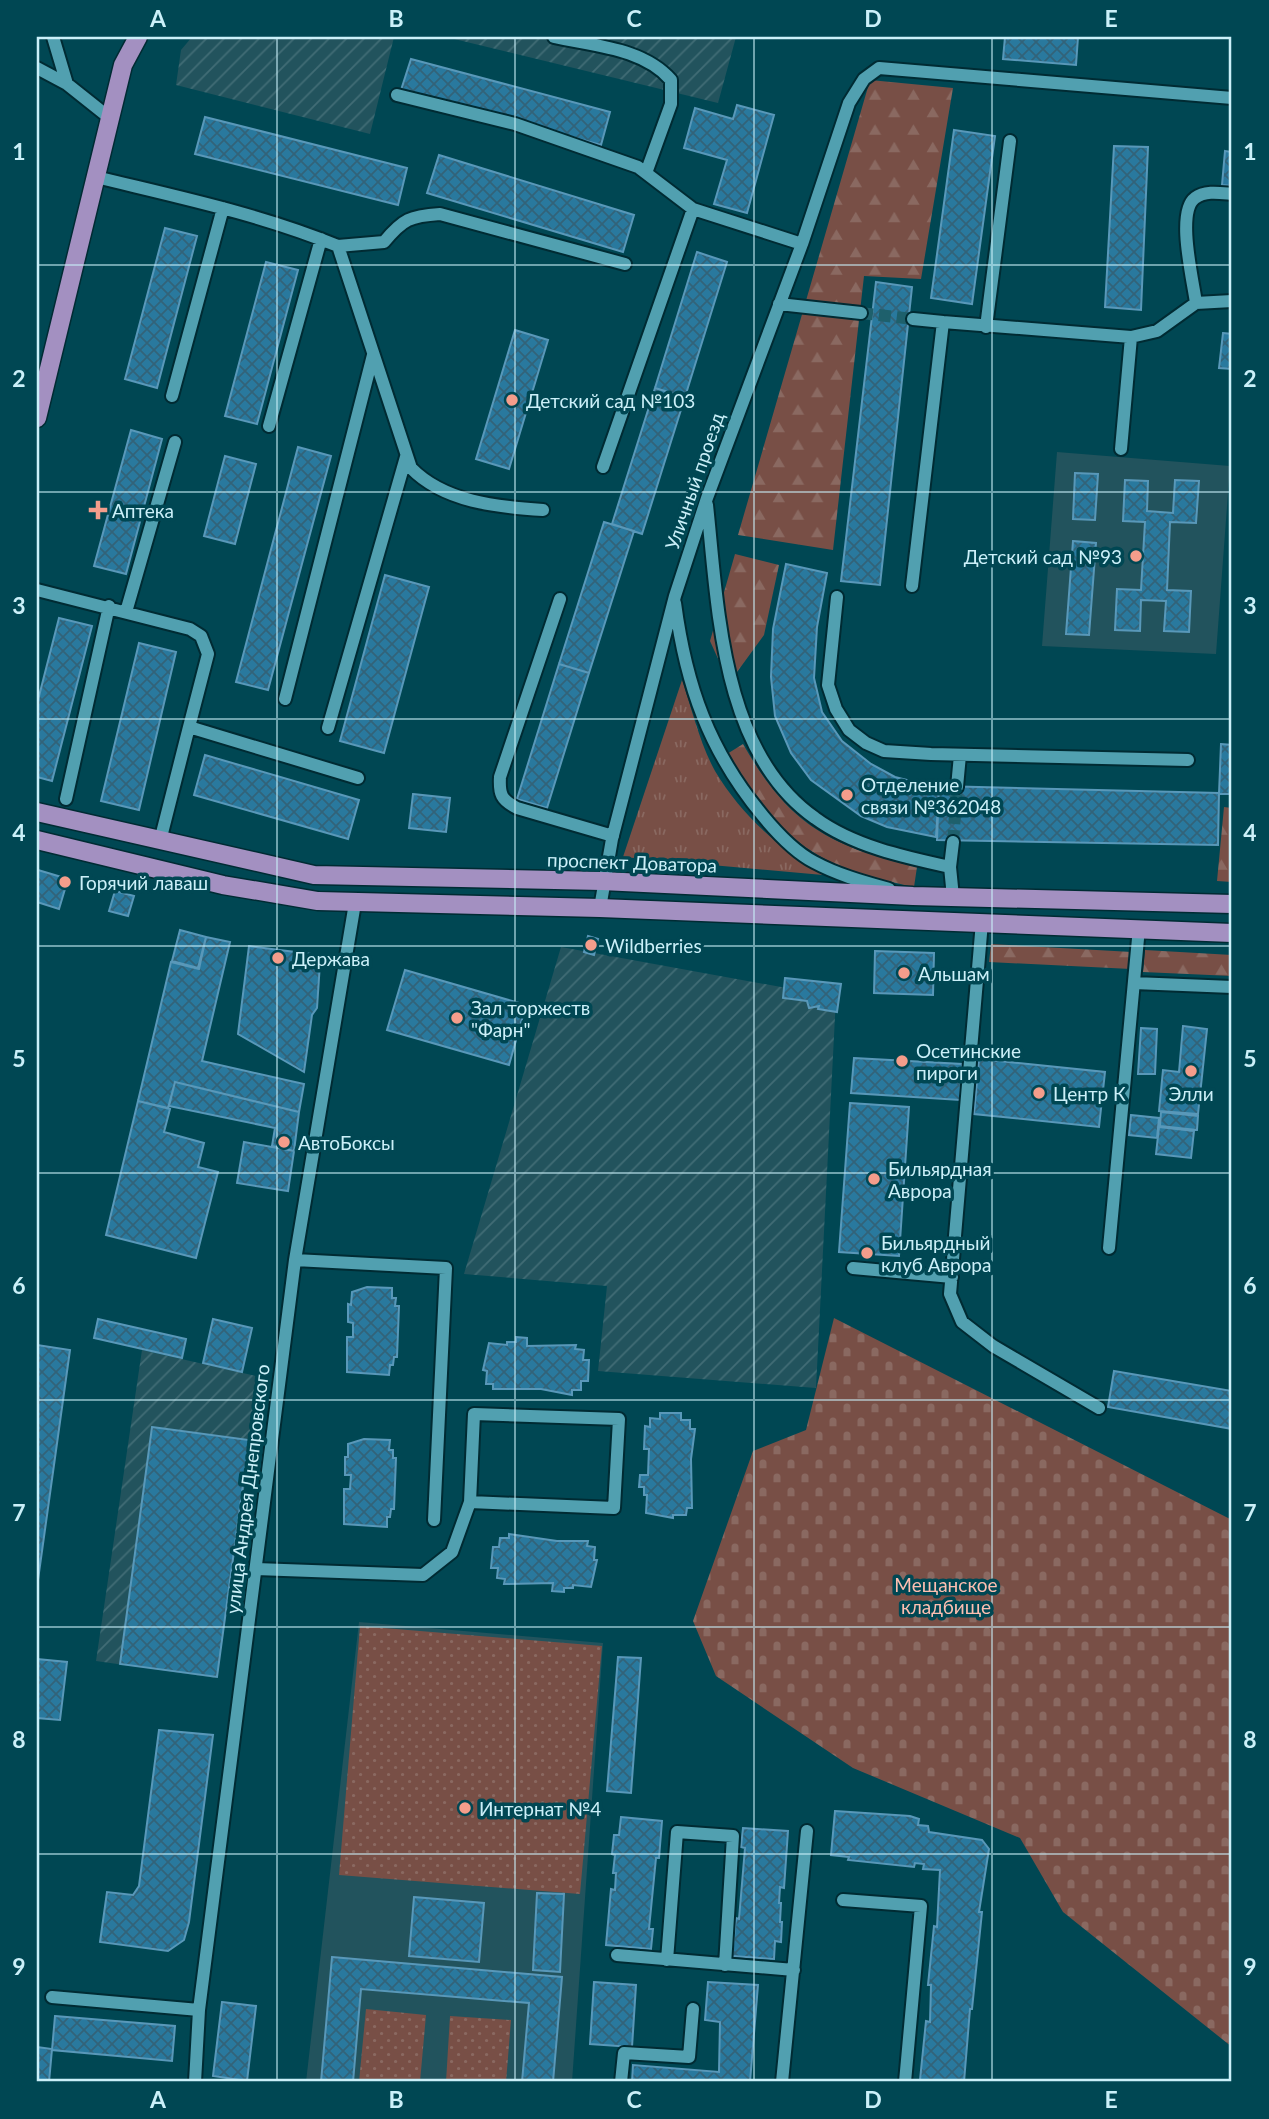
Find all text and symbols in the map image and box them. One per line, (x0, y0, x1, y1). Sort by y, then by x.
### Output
text: A (149, 4, 167, 32)
text: B (388, 4, 404, 32)
text: C (626, 4, 642, 32)
text: D (864, 4, 882, 32)
text: E (1104, 4, 1118, 32)
text: 1 (12, 137, 26, 165)
text: 1 (1243, 137, 1257, 165)
text: 2 (12, 364, 26, 392)
text: 2 (1243, 364, 1257, 392)
place label: Детский сад №103 (526, 389, 695, 412)
marker: Детский сад №103 (504, 392, 520, 408)
street label: Уличный проезд (660, 409, 728, 553)
place label: Аптека (112, 499, 174, 522)
marker: Аптека (90, 502, 106, 518)
place label: Детский сад №93 (964, 545, 1122, 568)
marker: Детский сад №93 (1128, 548, 1144, 564)
text: 3 (12, 591, 26, 619)
text: 3 (1243, 591, 1257, 619)
place label: Отделение связи №362048 (861, 773, 1001, 818)
marker: Отделение связи №362048 (839, 787, 855, 803)
text: 4 (12, 818, 26, 846)
text: 4 (1243, 818, 1257, 846)
street label: проспект Доватора (547, 848, 717, 876)
place label: Горячий лаваш (79, 871, 208, 894)
marker: Горячий лаваш (57, 874, 73, 890)
place label: Wildberries (605, 934, 702, 957)
marker: Wildberries (583, 937, 599, 953)
place label: Держава (292, 947, 370, 970)
marker: Держава (270, 950, 286, 966)
place label: Альшам (918, 962, 990, 985)
marker: Альшам (896, 965, 912, 981)
place label: Зал торжеств "Фарн" (471, 996, 590, 1041)
marker: Зал торжеств "Фарн" (449, 1010, 465, 1026)
place label: Осетинские пироги (916, 1039, 1021, 1084)
text: 5 (12, 1044, 26, 1072)
text: 5 (1243, 1044, 1257, 1072)
marker: Осетинские пироги (894, 1053, 910, 1069)
marker: Элли (1183, 1063, 1199, 1079)
place label: Центр К (1053, 1082, 1126, 1105)
place label: Элли (1168, 1082, 1214, 1105)
marker: Центр К (1031, 1085, 1047, 1101)
place label: АвтоБоксы (298, 1131, 395, 1154)
marker: АвтоБоксы (276, 1134, 292, 1150)
place label: Бильярдная Аврора (888, 1157, 992, 1202)
marker: Бильярдная Аврора (866, 1171, 882, 1187)
place label: Бильярдный клуб Аврора (881, 1231, 991, 1276)
marker: Бильярдный клуб Аврора (859, 1245, 875, 1261)
text: 6 (12, 1271, 26, 1299)
text: 6 (1243, 1271, 1257, 1299)
street label: улица Андрея Днепровского (220, 1363, 274, 1615)
text: 7 (12, 1498, 26, 1526)
text: 7 (1243, 1498, 1257, 1526)
park label: Мещанское кладбище (894, 1573, 998, 1618)
text: 8 (12, 1725, 26, 1753)
text: 8 (1243, 1725, 1257, 1753)
place label: Интернат №4 (479, 1797, 601, 1820)
marker: Интернат №4 (457, 1800, 473, 1816)
text: 9 (12, 1952, 26, 1980)
text: 9 (1243, 1952, 1257, 1980)
text: A (149, 2085, 167, 2113)
text: B (388, 2085, 404, 2113)
text: C (626, 2085, 642, 2113)
text: D (864, 2085, 882, 2113)
text: E (1104, 2085, 1118, 2113)

